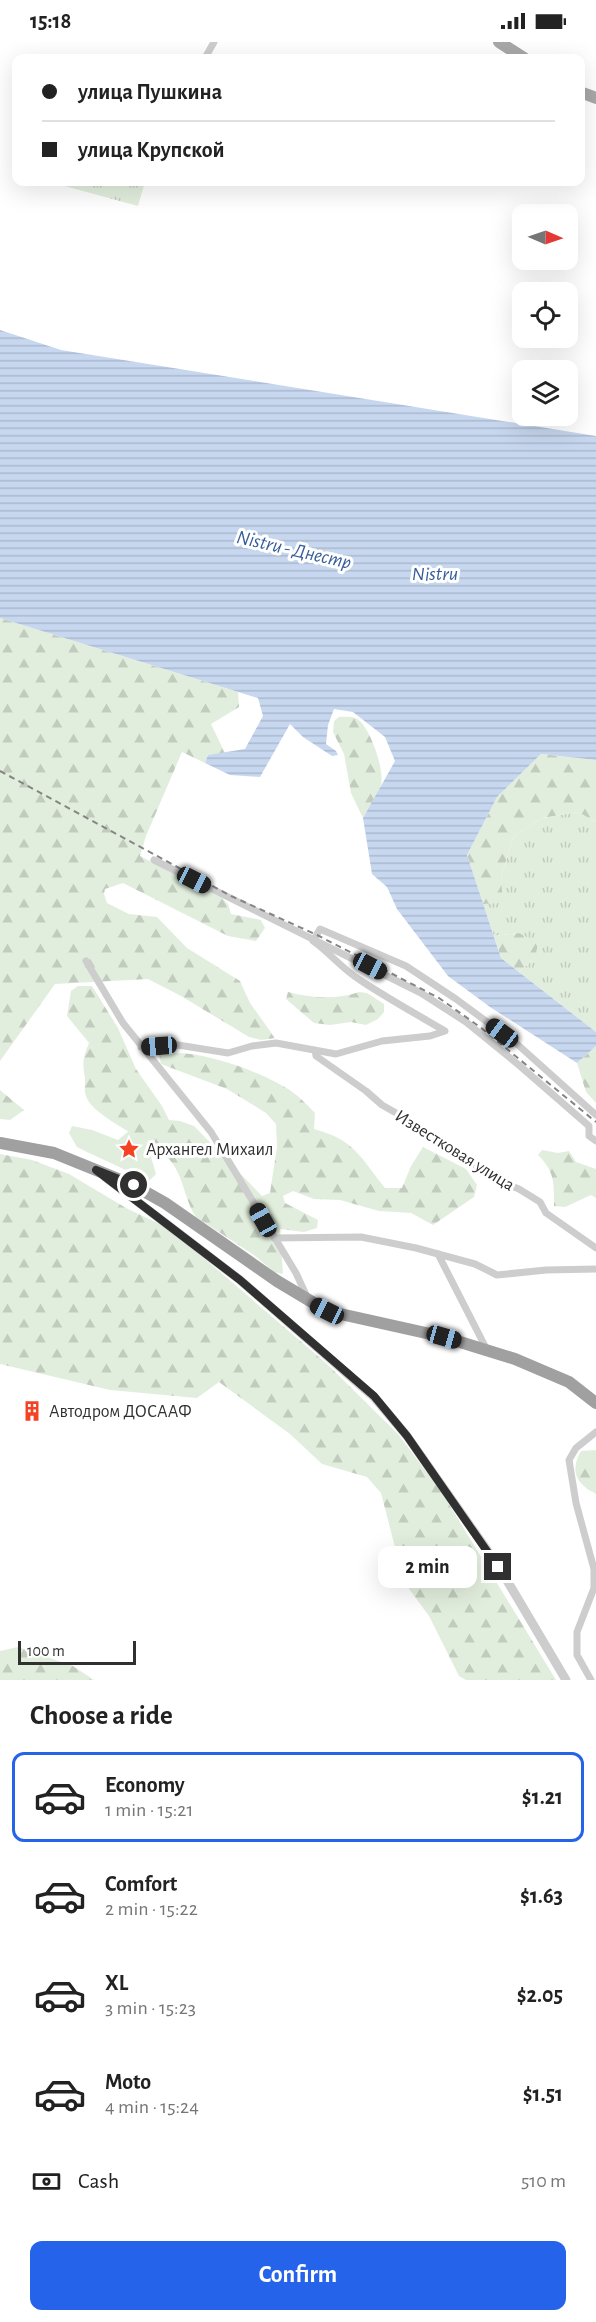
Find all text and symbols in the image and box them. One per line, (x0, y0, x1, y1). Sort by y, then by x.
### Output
text: 15:18 (30, 10, 71, 32)
text: улица Пушкина (78, 81, 222, 103)
text: улица Крупской (78, 139, 225, 161)
north arrow (512, 204, 578, 270)
map controls (512, 204, 578, 426)
button: locate (512, 282, 578, 348)
button: layers (512, 360, 578, 426)
water label: Nistru - Днестр (235, 527, 353, 573)
water label: Nistru (412, 564, 458, 584)
car (174, 864, 214, 896)
car (350, 950, 390, 982)
car (482, 1015, 522, 1051)
car (140, 1036, 178, 1056)
street label: Известковая улица (392, 1107, 517, 1195)
place icon: Архангел Михаил (117, 1137, 141, 1161)
place label: Архангел Михаил (146, 1141, 273, 1159)
route start (120, 1171, 147, 1198)
car (246, 1200, 280, 1240)
car (307, 1295, 347, 1327)
car (424, 1323, 464, 1351)
building icon: Автодром ДОСААФ (20, 1399, 44, 1423)
place label: Автодром ДОСААФ (49, 1403, 192, 1421)
callout: 2 min (378, 1546, 477, 1588)
route end (484, 1553, 511, 1580)
text: 2 min (405, 1557, 450, 1577)
scale bar (18, 1638, 136, 1666)
text: 100 m (27, 1643, 65, 1659)
text: Choose a ride (30, 1702, 173, 1729)
icon: car (33, 1770, 87, 1824)
text: Economy (105, 1774, 185, 1796)
text: $1.21 (522, 1786, 563, 1808)
text: 1 min · 15:21 (105, 1800, 193, 1820)
icon: car (33, 1869, 87, 1923)
text: Comfort (105, 1873, 177, 1895)
text: $1.63 (520, 1885, 563, 1907)
text: 2 min · 15:22 (105, 1899, 198, 1919)
icon: car (33, 1968, 87, 2022)
text: XL (105, 1972, 128, 1994)
text: $2.05 (517, 1984, 563, 2006)
text: 3 min · 15:23 (105, 1998, 196, 2018)
icon: car (33, 2067, 87, 2121)
text: Moto (105, 2071, 151, 2093)
text: $1.51 (523, 2083, 563, 2105)
text: 4 min · 15:24 (105, 2097, 199, 2117)
icon: cash (30, 2165, 63, 2198)
text: Cash (78, 2170, 119, 2192)
text: 510 m (521, 2171, 566, 2191)
button: Confirm (30, 2241, 566, 2310)

